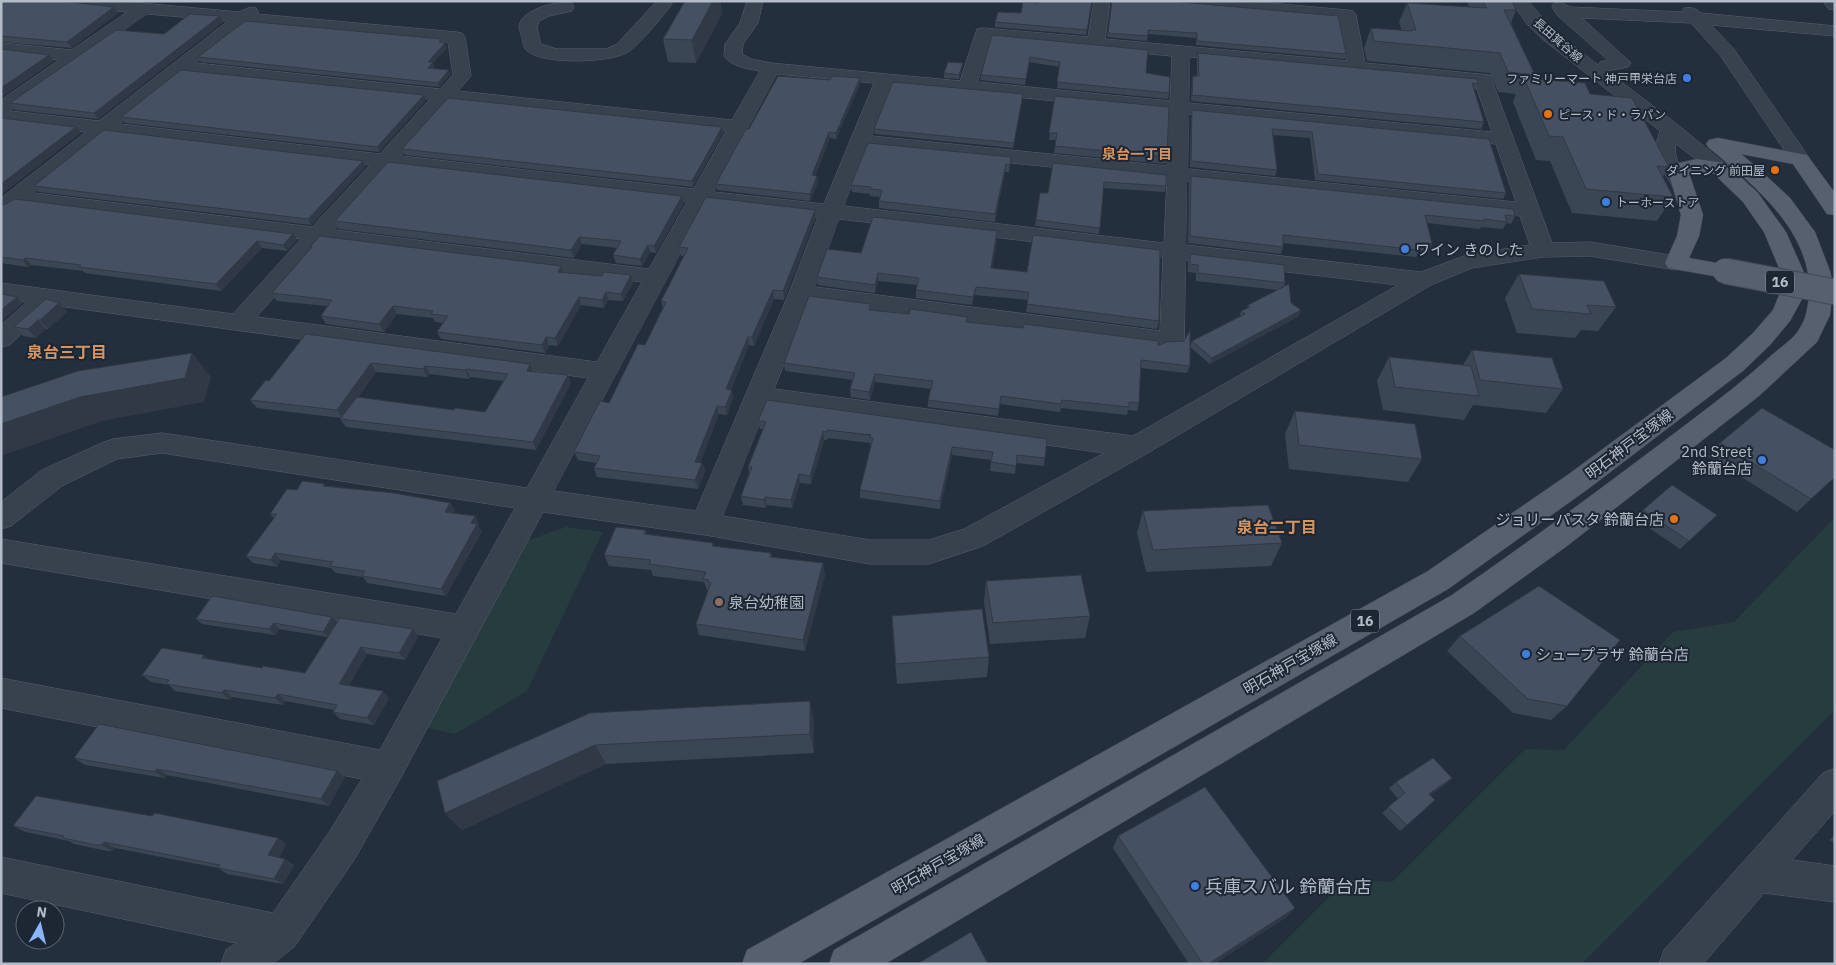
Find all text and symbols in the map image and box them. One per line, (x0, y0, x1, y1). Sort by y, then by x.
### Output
street label: 長田箕谷線 (1530, 15, 1586, 65)
place label: ファミリーマート 神戸甲栄台店 (1506, 71, 1677, 86)
marker: ファミリーマート 神戸甲栄台店 (1681, 72, 1693, 84)
place label: ピース・ド・ラパン (1558, 107, 1666, 122)
marker: ピース・ド・ラパン (1542, 108, 1554, 120)
district label: 泉台一丁目 (1102, 145, 1172, 163)
place label: ダイニング 前田屋 (1666, 163, 1765, 178)
marker: ダイニング 前田屋 (1769, 164, 1781, 176)
place label: トーホーストア (1616, 195, 1699, 210)
marker: トーホーストア (1600, 196, 1612, 208)
place label: ワイン きのした (1415, 240, 1524, 259)
marker: ワイン きのした (1399, 243, 1411, 255)
road number: 16 (1766, 270, 1794, 294)
district label: 泉台三丁目 (27, 342, 107, 362)
street label: 明石神戸宝塚線 (1581, 405, 1677, 483)
place label: 2nd Street 鈴蘭台店 (1681, 442, 1752, 478)
marker: 2nd Street 鈴蘭台店 (1756, 454, 1768, 466)
place label: ジョリーパスタ 鈴蘭台店 (1496, 510, 1664, 529)
marker: ジョリーパスタ 鈴蘭台店 (1668, 513, 1680, 525)
district label: 泉台二丁目 (1237, 517, 1317, 537)
place label: 泉台幼稚園 (729, 593, 804, 612)
marker: 泉台幼稚園 (713, 596, 725, 608)
road number: 16 (1351, 610, 1379, 632)
street label: 明石神戸宝塚線 (1240, 630, 1340, 698)
place label: シュープラザ 鈴蘭台店 (1536, 645, 1689, 664)
marker: シュープラザ 鈴蘭台店 (1520, 648, 1532, 660)
street label: 明石神戸宝塚線 (888, 830, 988, 898)
place label: 兵庫スバル 鈴蘭台店 (1205, 875, 1371, 898)
marker: 兵庫スバル 鈴蘭台店 (1189, 880, 1201, 892)
north arrow (15, 900, 65, 950)
text: N (36, 903, 48, 922)

